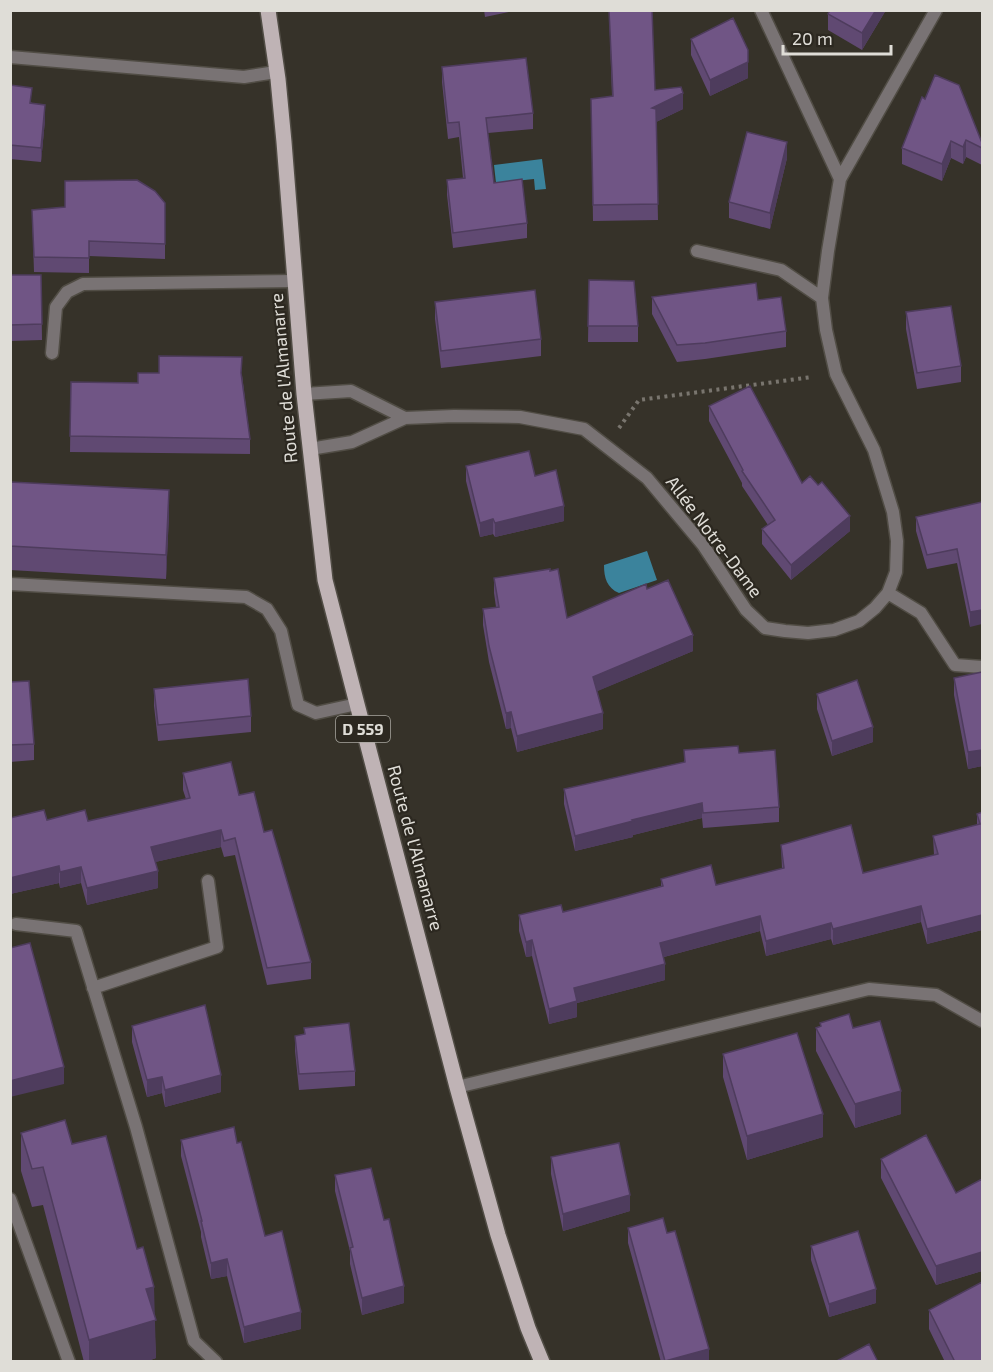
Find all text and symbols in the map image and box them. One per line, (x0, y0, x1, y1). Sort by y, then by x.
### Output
scale bar (783, 18, 891, 56)
text: 20 m (792, 27, 833, 49)
street label: Route de l'Almanarre (265, 292, 301, 464)
street label: Allée Notre-Dame (662, 471, 768, 602)
road number: D 559 (336, 716, 390, 742)
street label: Route de l'Almanarre (383, 763, 449, 933)

